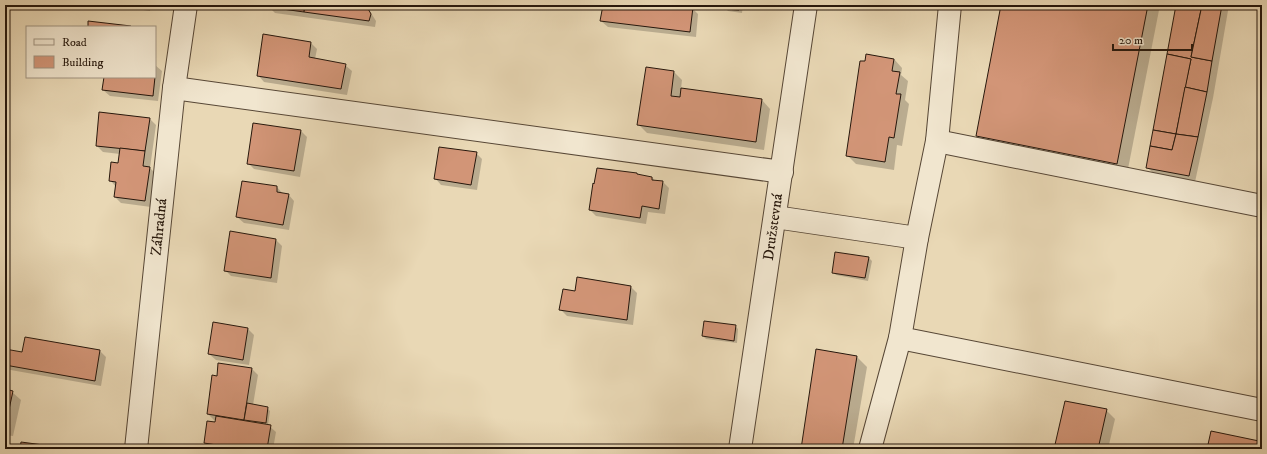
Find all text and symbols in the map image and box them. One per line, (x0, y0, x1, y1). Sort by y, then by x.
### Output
legend (26, 26, 156, 78)
scale bar (1113, 26, 1192, 52)
text: 20 m (1119, 33, 1143, 48)
text: Road (62, 35, 87, 50)
text: Building (62, 55, 103, 70)
street label: Družstevná (759, 192, 787, 262)
street label: Záhradná (147, 197, 172, 257)

